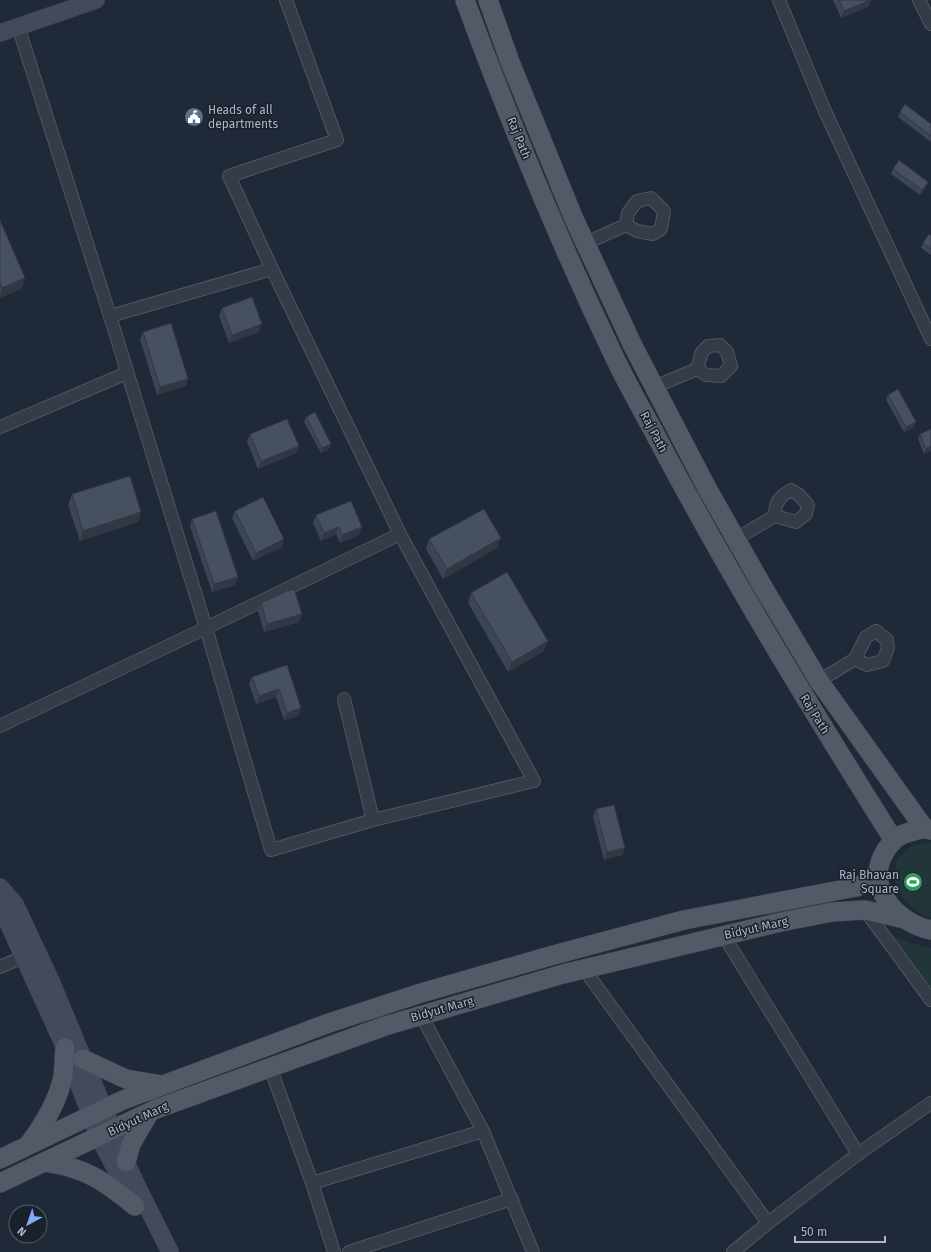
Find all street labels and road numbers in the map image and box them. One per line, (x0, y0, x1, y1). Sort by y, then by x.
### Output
street label: Raj Path (504, 115, 534, 161)
street label: Raj Path (637, 409, 671, 455)
street label: Raj Path (797, 692, 833, 736)
street label: Bidyut Marg (723, 914, 790, 942)
street label: Bidyut Marg (409, 993, 476, 1025)
street label: Bidyut Marg (106, 1099, 171, 1139)

